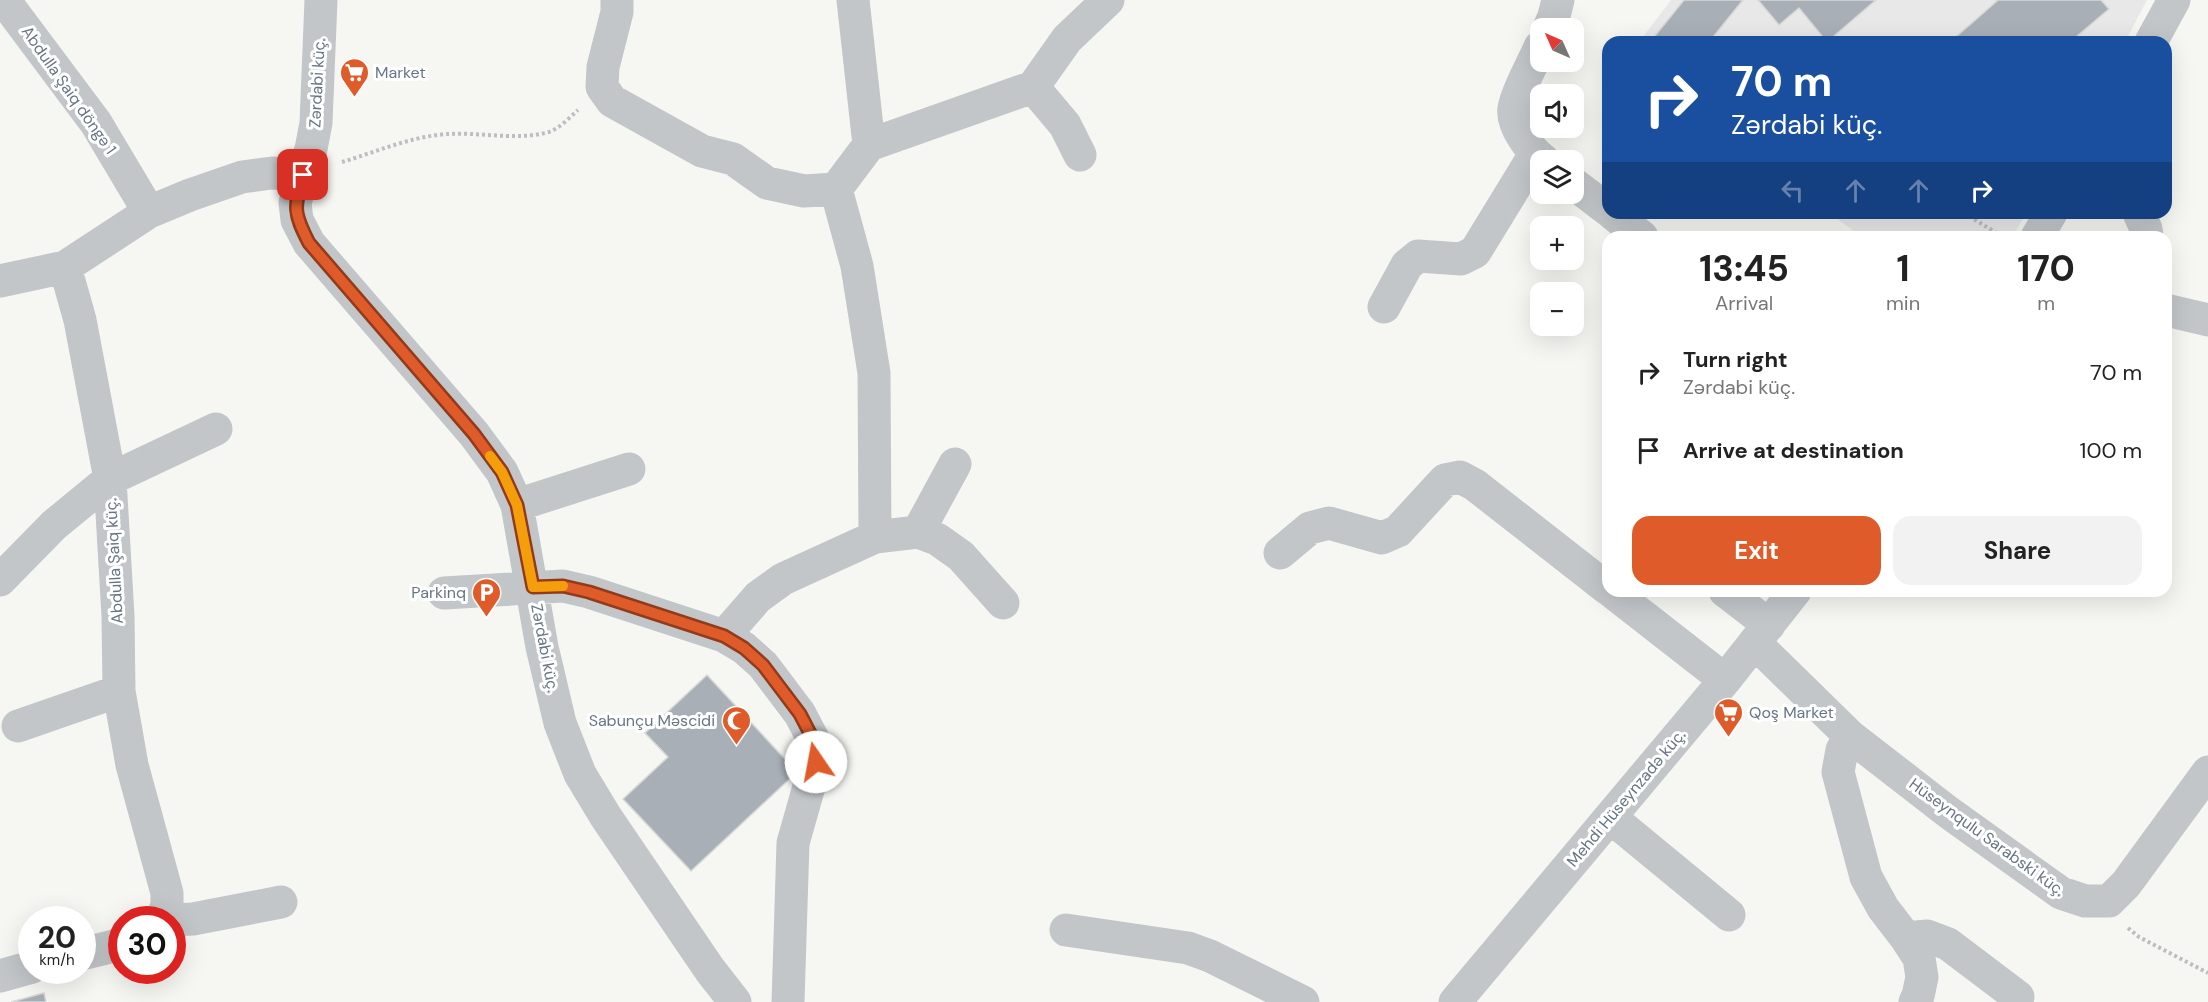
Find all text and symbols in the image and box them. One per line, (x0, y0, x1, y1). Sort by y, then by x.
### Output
north arrow (1530, 18, 1584, 72)
map controls (1530, 18, 1584, 336)
street label: Abdulla Şaiq döngə 1 (17, 22, 121, 158)
street label: Zərdabi küç. (304, 38, 330, 128)
text: 70 m (1731, 54, 1832, 109)
supermarket icon: Market (338, 56, 370, 98)
icon: right (1632, 60, 1710, 138)
place label: Market (375, 62, 426, 83)
button: sound (1530, 84, 1584, 138)
text: Zərdabi küç. (1731, 107, 1882, 142)
pin (277, 149, 328, 200)
button: layers (1530, 150, 1584, 204)
icon: arrive (286, 158, 319, 191)
icon: left (1776, 174, 1809, 207)
icon: ahead (1839, 174, 1872, 207)
icon: ahead (1902, 174, 1935, 207)
icon: right (1965, 174, 1998, 207)
button: + (1530, 216, 1584, 270)
text: 13:45 (1699, 245, 1789, 292)
text: 1 (1897, 245, 1910, 292)
text: 170 (2017, 245, 2075, 292)
button: − (1530, 282, 1584, 336)
text: Arrival (1715, 290, 1773, 316)
text: min (1886, 290, 1920, 316)
text: m (2037, 290, 2055, 316)
text: Turn right (1683, 345, 1788, 374)
icon: right (1632, 356, 1665, 389)
text: 70 m (2090, 358, 2142, 387)
text: Zərdabi küç. (1683, 374, 1795, 400)
icon: arrive (1632, 434, 1665, 467)
text: Arrive at destination (1683, 436, 1904, 465)
text: 100 m (2080, 436, 2142, 465)
street label: Abdulla Şaiq küç. (100, 498, 128, 624)
button: Exit (1632, 516, 1881, 585)
button: Share (1893, 516, 2142, 585)
parking icon: Parkinq (471, 576, 503, 618)
place label: Parkinq (411, 582, 466, 603)
street label: Zərdabi küç. (526, 602, 564, 694)
supermarket icon: Qoş Market (1712, 696, 1744, 738)
place label: Qoş Market (1749, 702, 1834, 723)
mosque icon: Sabunçu Məscidi (720, 704, 752, 746)
place label: Sabunçu Məscidi (589, 710, 715, 731)
street label: Mehdi Hüseynzadə küç. (1562, 725, 1690, 871)
position arrow (784, 730, 848, 794)
street label: Hüseynqulu Sarabski küç. (1905, 773, 2069, 901)
speed limit sign: 30 (108, 906, 186, 984)
text: 20 (38, 918, 76, 957)
text: km/h (39, 950, 75, 970)

